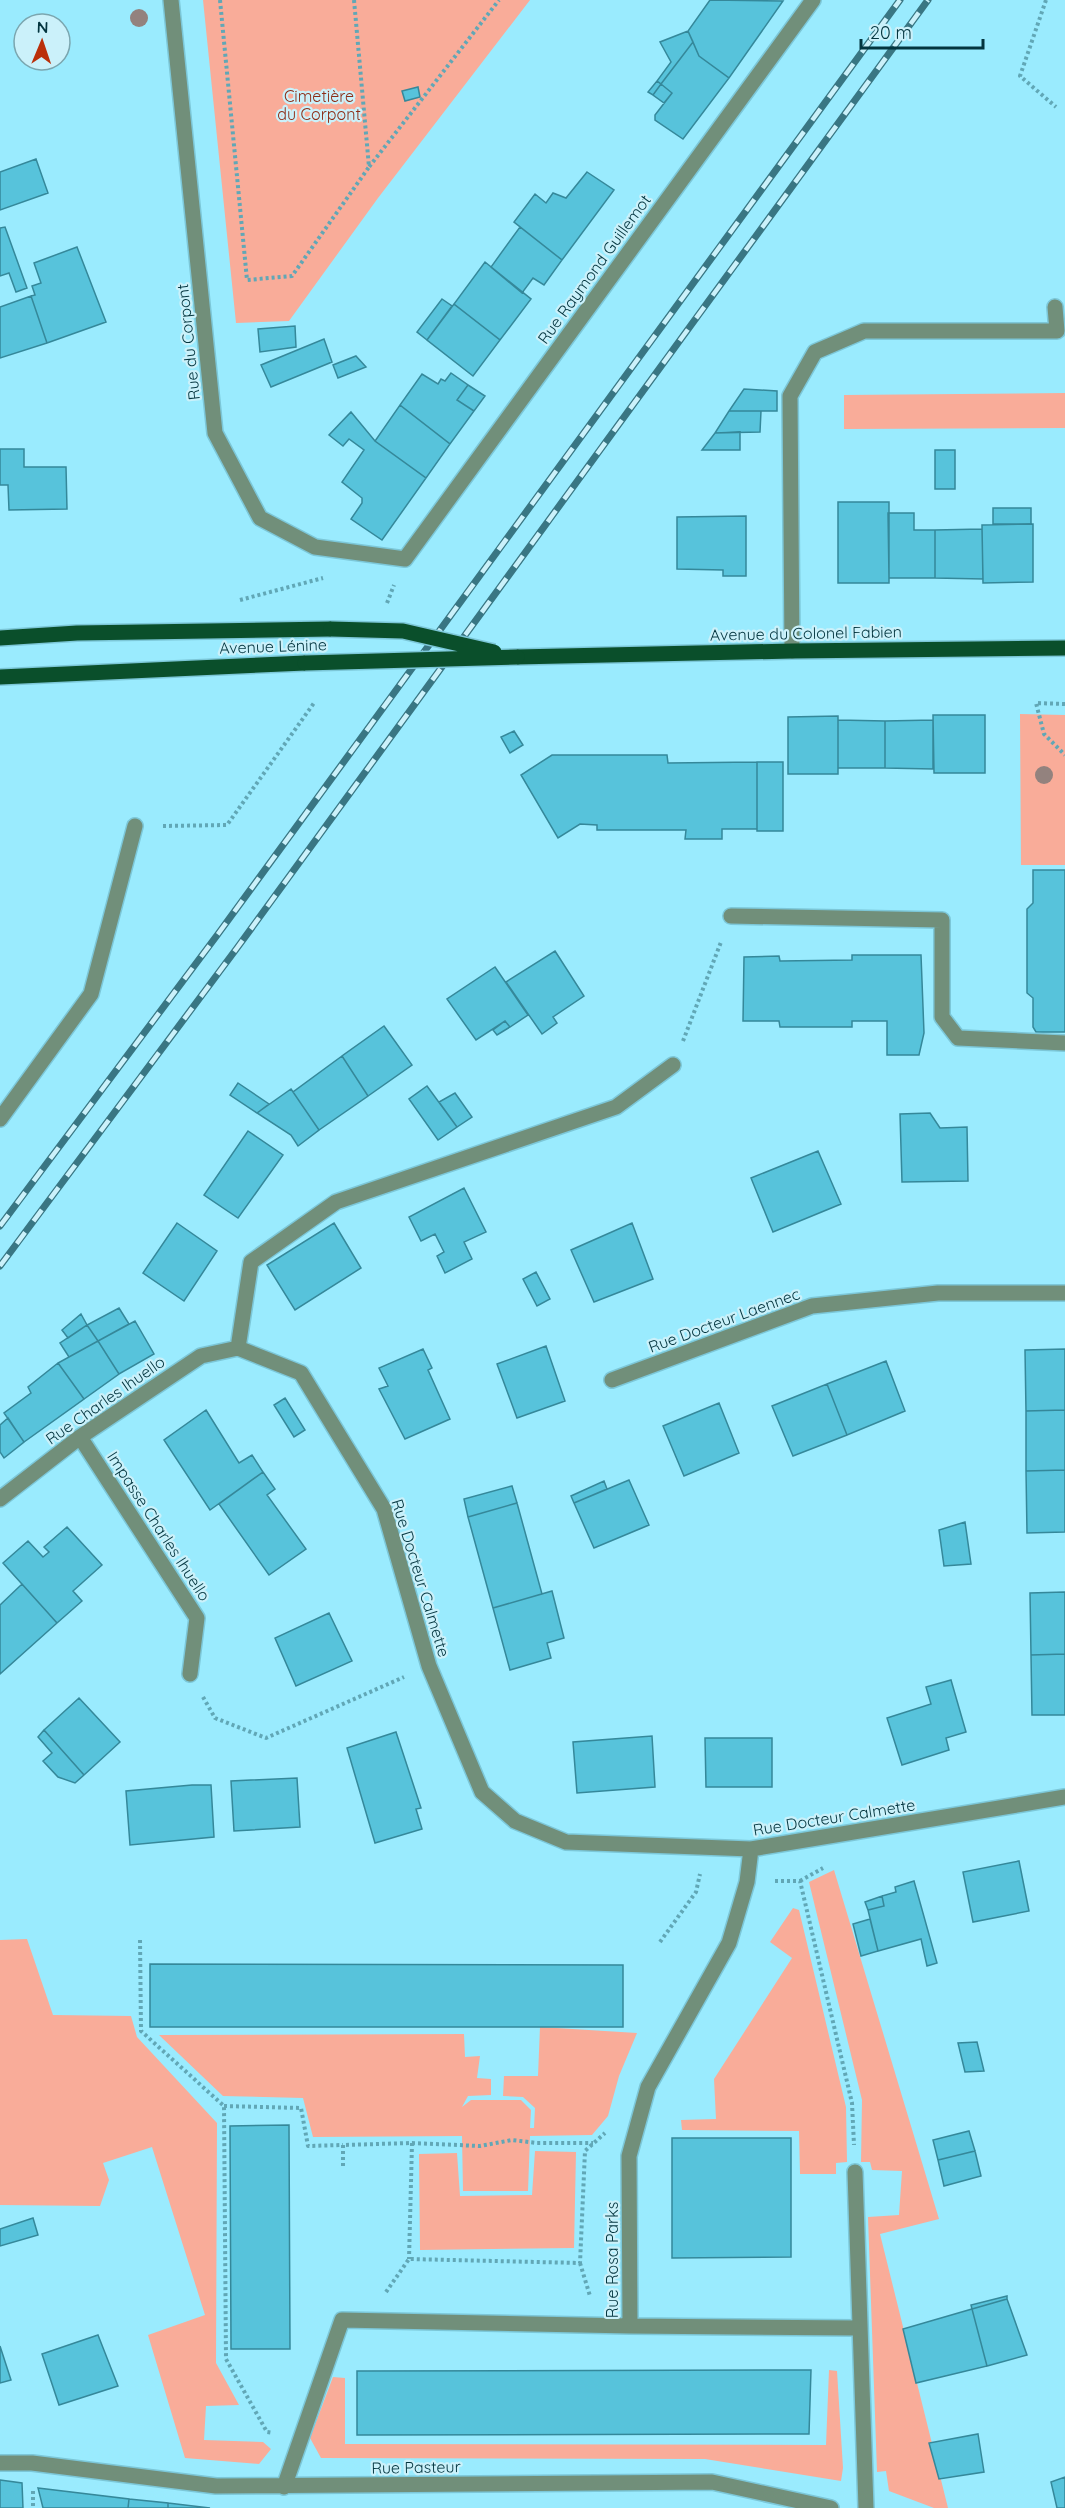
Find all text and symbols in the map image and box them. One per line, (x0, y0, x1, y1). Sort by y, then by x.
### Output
north arrow (12, 12, 72, 72)
scale bar (861, 12, 982, 50)
text: N (36, 17, 49, 37)
text: 20 m (870, 21, 912, 44)
park label: Cimetière du Corpont (277, 86, 361, 124)
street label: Rue Raymond Guillemot (533, 190, 655, 348)
street label: Rue du Corpont (172, 283, 204, 401)
street label: Avenue du Colonel Fabien (710, 621, 902, 645)
street label: Avenue Lénine (219, 634, 327, 658)
street label: Rue Docteur Laennec (646, 1283, 802, 1357)
street label: Rue Charles Ihuello (42, 1351, 168, 1449)
street label: Impasse Charles Ihuello (103, 1447, 215, 1605)
street label: Rue Docteur Calmette (387, 1497, 455, 1659)
street label: Rue Docteur Calmette (751, 1794, 917, 1840)
street label: Rue Rosa Parks (602, 2202, 622, 2318)
street label: Rue Pasteur (371, 2456, 461, 2478)

